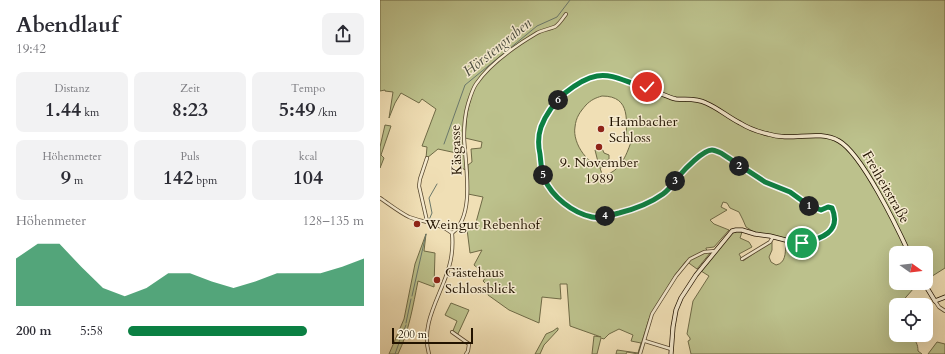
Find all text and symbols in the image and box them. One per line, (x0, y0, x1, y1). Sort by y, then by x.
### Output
text: Abendlauf (16, 10, 119, 40)
button: share (322, 13, 364, 55)
water label: Hörstengraben (458, 13, 536, 81)
text: 19:42 (16, 40, 46, 58)
pin (630, 70, 664, 104)
icon: check (636, 76, 658, 98)
text: Distanz (54, 81, 90, 96)
text: Zeit (180, 81, 200, 96)
text: Tempo (291, 81, 325, 96)
pin: 6 (548, 90, 568, 110)
text: 6 (555, 92, 561, 107)
text: 1.44 (45, 96, 81, 123)
text: 8:23 (172, 96, 208, 123)
text: 5:49 (279, 96, 315, 123)
text: km (81, 105, 99, 120)
text: /km (315, 105, 337, 120)
place label: Hambacher Schloss (609, 112, 679, 147)
street label: Käsgasse (446, 124, 466, 176)
marker: Hambacher Schloss (596, 124, 606, 134)
marker: 9. November 1989 (594, 142, 604, 152)
street label: Freiheitstraße (858, 147, 914, 227)
text: Höhenmeter (42, 149, 102, 164)
text: Puls (180, 149, 200, 164)
text: kcal (299, 149, 317, 164)
place label: 9. November 1989 (560, 153, 639, 188)
pin: 2 (729, 156, 749, 176)
text: 2 (736, 158, 742, 173)
text: 9 (61, 164, 71, 191)
text: 142 (163, 164, 193, 191)
text: 104 (293, 164, 323, 191)
pin: 5 (533, 165, 553, 185)
text: 5 (540, 167, 546, 182)
pin: 3 (665, 171, 685, 191)
text: m (71, 173, 83, 188)
text: bpm (193, 173, 217, 188)
text: 3 (672, 173, 678, 188)
pin: 1 (799, 196, 819, 216)
text: 1 (806, 198, 812, 213)
pin: 4 (595, 206, 615, 226)
text: 4 (602, 208, 608, 223)
text: Höhenmeter (16, 212, 86, 230)
text: 128–135 m (302, 212, 364, 230)
place label: Weingut Rebenhof (424, 215, 543, 234)
marker: Weingut Rebenhof (412, 219, 422, 229)
pin (785, 226, 819, 260)
icon: arrive (791, 232, 813, 254)
north arrow (889, 246, 933, 290)
map controls (889, 246, 933, 342)
place label: Gästehaus Schlossblick (445, 263, 516, 298)
marker: Gästehaus Schlossblick (432, 275, 442, 285)
button: locate (889, 298, 933, 342)
text: 200 m (16, 322, 51, 340)
text: 5:58 (80, 322, 103, 340)
scale bar (392, 326, 473, 345)
text: 200 m (398, 327, 427, 342)

